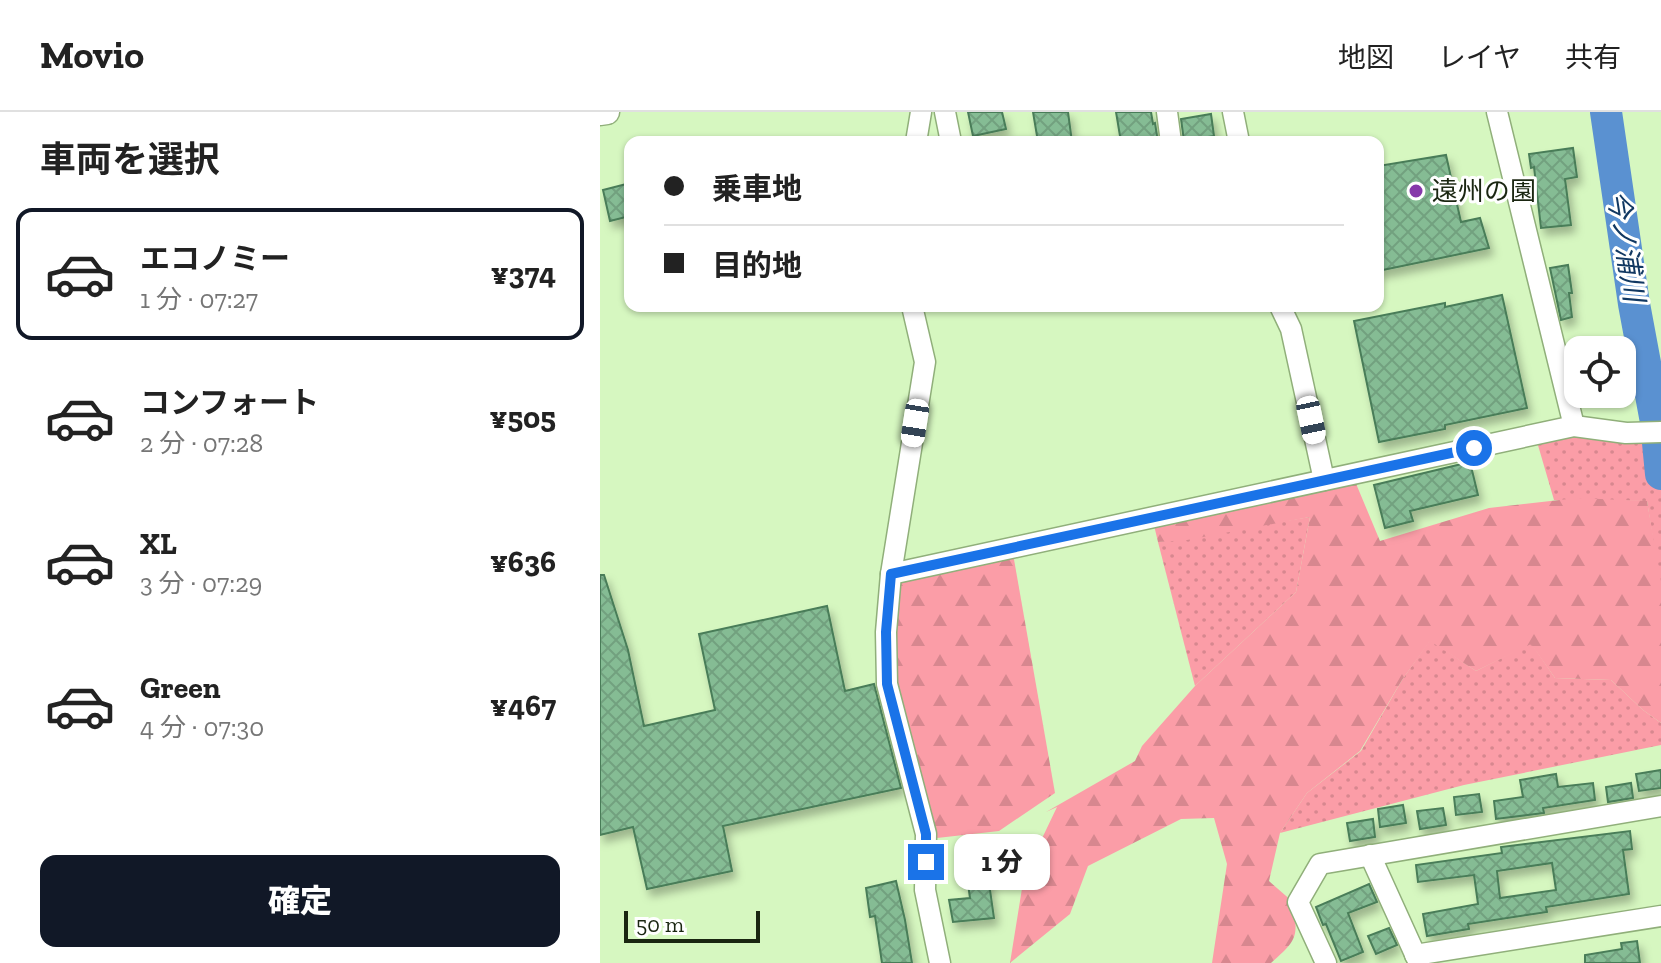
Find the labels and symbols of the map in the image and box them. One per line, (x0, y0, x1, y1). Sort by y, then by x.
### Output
place label: 遠州の園 (1432, 175, 1536, 207)
marker: 遠州の園 (1407, 182, 1425, 200)
water label: 今ノ浦川 (1601, 188, 1652, 307)
car (1294, 394, 1328, 446)
car (899, 397, 931, 449)
route start (1456, 430, 1492, 466)
callout: 1 分 (954, 834, 1050, 890)
route end (908, 844, 944, 880)
scale bar (624, 907, 760, 943)

